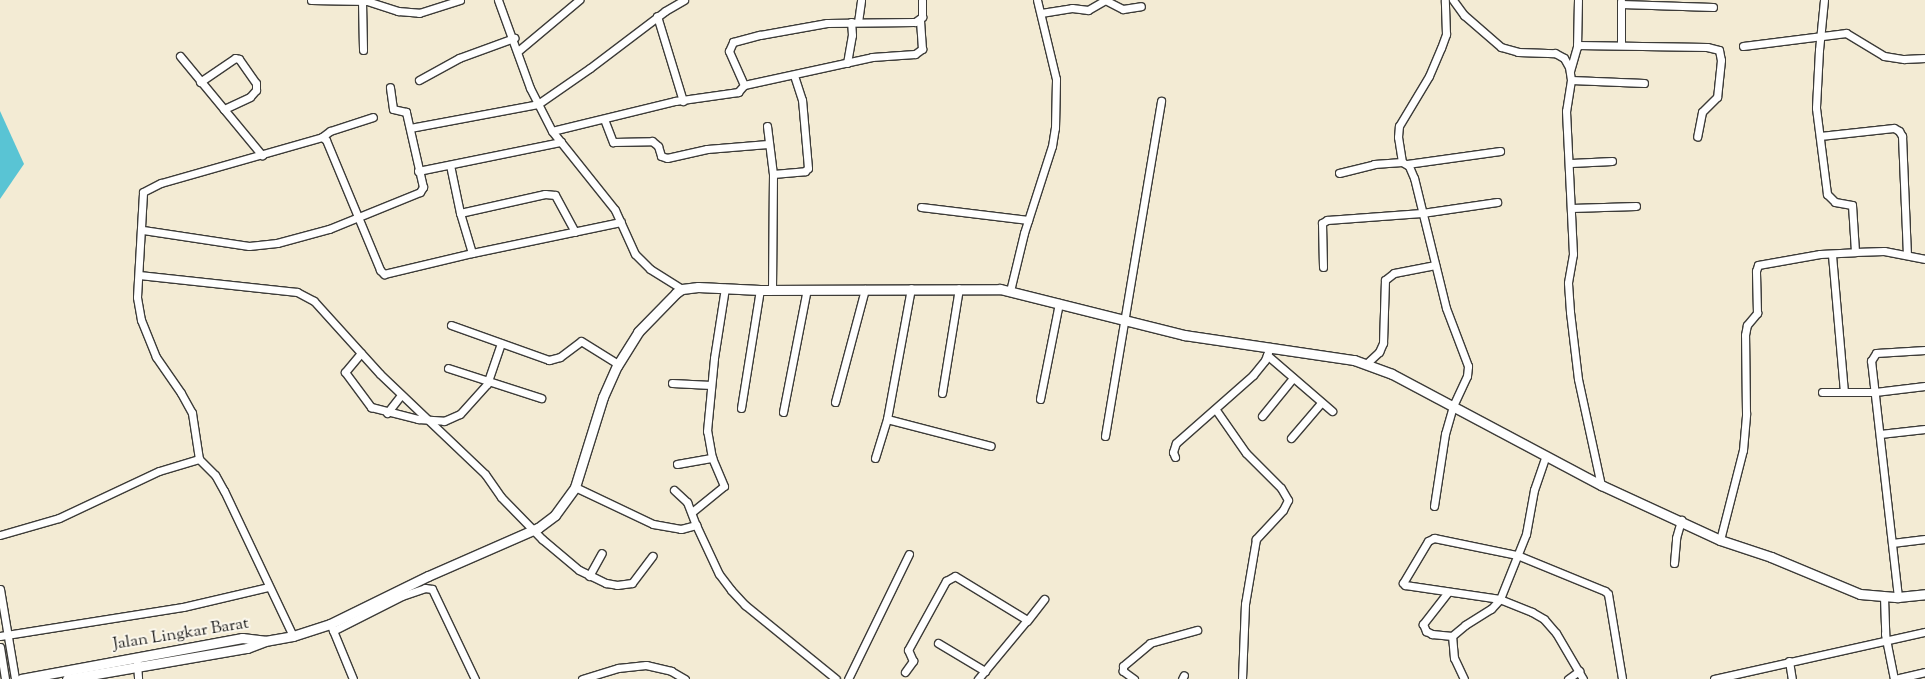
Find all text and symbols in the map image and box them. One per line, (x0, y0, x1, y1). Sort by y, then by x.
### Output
street label: Jalan Lingkar Barat (112, 614, 250, 656)

